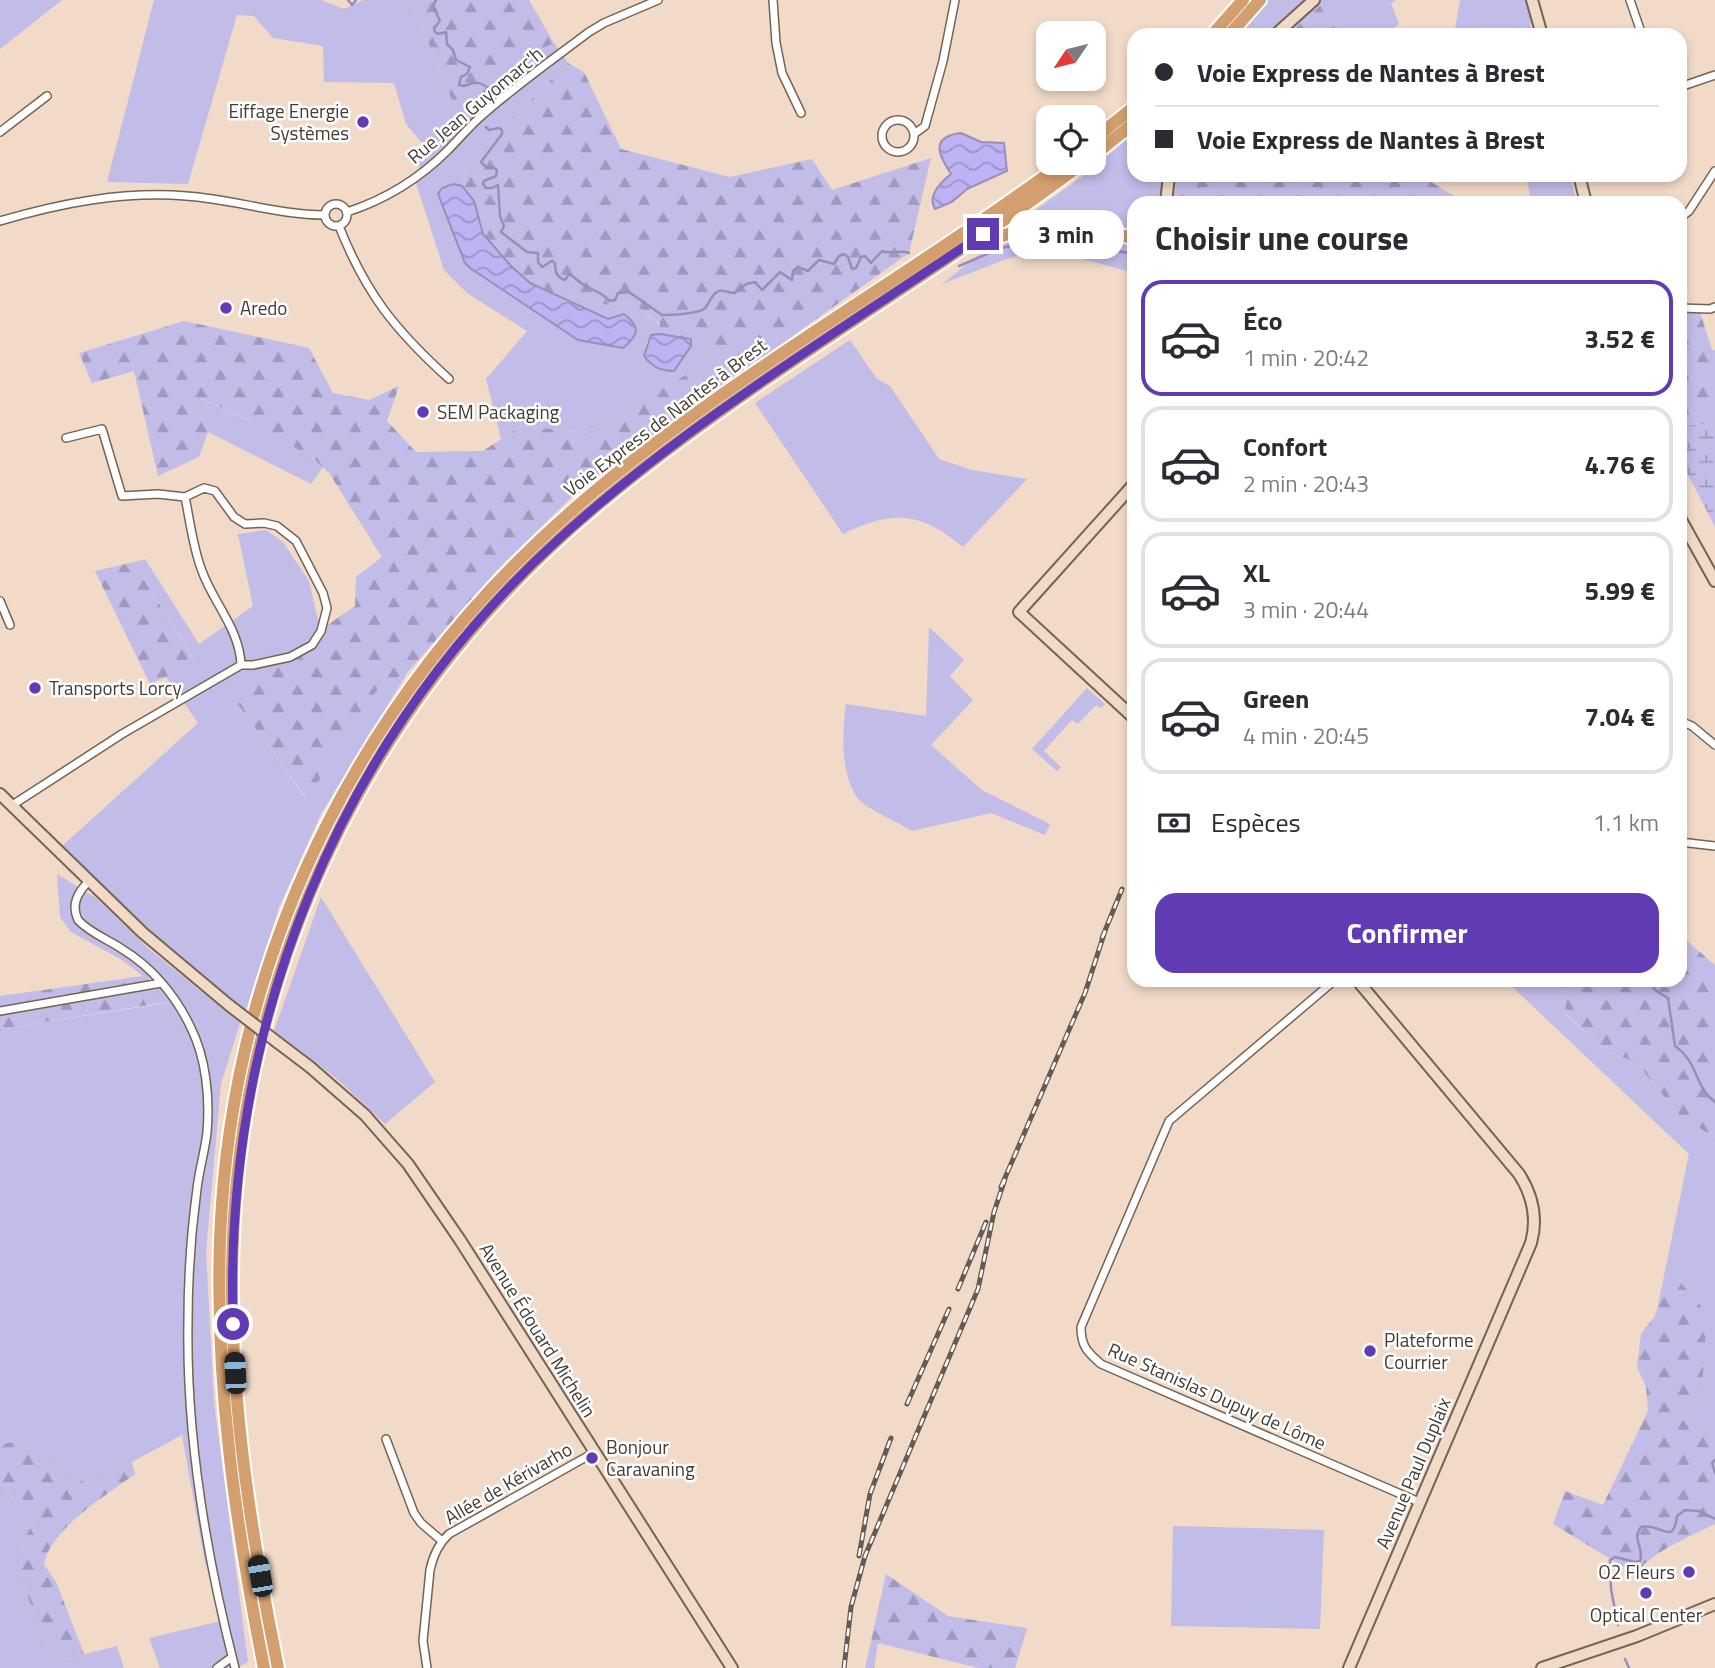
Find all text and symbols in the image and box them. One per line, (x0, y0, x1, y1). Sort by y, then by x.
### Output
north arrow (1036, 21, 1106, 91)
map controls (1036, 21, 1106, 175)
street label: Rue Jean Guyomarc'h (400, 39, 549, 170)
text: Voie Express de Nantes à Brest (1197, 53, 1545, 92)
place label: Eiffage Energie Systèmes (228, 96, 349, 147)
button: locate (1036, 105, 1106, 175)
marker: Eiffage Energie Systèmes (355, 114, 371, 130)
text: Voie Express de Nantes à Brest (1197, 120, 1545, 159)
callout: 3 min (1007, 210, 1123, 258)
text: Choisir une course (1155, 214, 1409, 262)
text: 3 min (1038, 217, 1094, 252)
route end (967, 218, 999, 250)
place label: Aredo (240, 293, 287, 322)
marker: Aredo (218, 300, 234, 316)
text: Éco (1243, 301, 1283, 340)
icon: car (1159, 307, 1222, 370)
text: 3.52 € (1584, 319, 1655, 358)
street label: Voie Express de Nantes à Brest (557, 330, 773, 503)
text: 1 min · 20:42 (1243, 340, 1369, 375)
place label: SEM Packaging (437, 397, 560, 426)
marker: SEM Packaging (415, 404, 431, 420)
text: Confort (1243, 427, 1327, 466)
icon: car (1159, 433, 1222, 496)
text: 4.76 € (1584, 445, 1655, 484)
text: 2 min · 20:43 (1243, 466, 1369, 501)
text: XL (1243, 553, 1270, 592)
icon: car (1159, 559, 1222, 622)
text: 5.99 € (1584, 571, 1655, 610)
text: 3 min · 20:44 (1243, 592, 1369, 627)
place label: Transports Lorcy (49, 673, 182, 702)
text: Green (1243, 679, 1309, 718)
marker: Transports Lorcy (27, 680, 43, 696)
icon: car (1159, 685, 1222, 748)
text: 7.04 € (1584, 697, 1655, 736)
text: 4 min · 20:45 (1243, 718, 1369, 753)
text: Espèces (1211, 803, 1301, 842)
icon: cash (1155, 804, 1193, 842)
text: 1.1 km (1593, 805, 1659, 840)
button: Confirmer (1155, 893, 1659, 973)
street label: Avenue Édouard Michelin (473, 1237, 604, 1423)
route start (217, 1308, 249, 1340)
place label: Plateforme Courrier (1384, 1325, 1474, 1376)
street label: Rue Stanislas Dupuy de Lôme (1103, 1334, 1331, 1457)
marker: Plateforme Courrier (1362, 1343, 1378, 1359)
car (224, 1351, 247, 1395)
street label: Avenue Paul Duplaix (1368, 1392, 1458, 1553)
place label: Bonjour Caravaning (606, 1432, 695, 1483)
street label: Allée de Kérivarho (438, 1434, 577, 1531)
marker: Bonjour Caravaning (584, 1450, 600, 1466)
car (247, 1553, 274, 1599)
place label: O2 Fleurs (1598, 1557, 1675, 1586)
marker: O2 Fleurs (1681, 1564, 1697, 1580)
marker: Optical Center (1638, 1585, 1654, 1601)
place label: Optical Center (1590, 1600, 1703, 1629)

